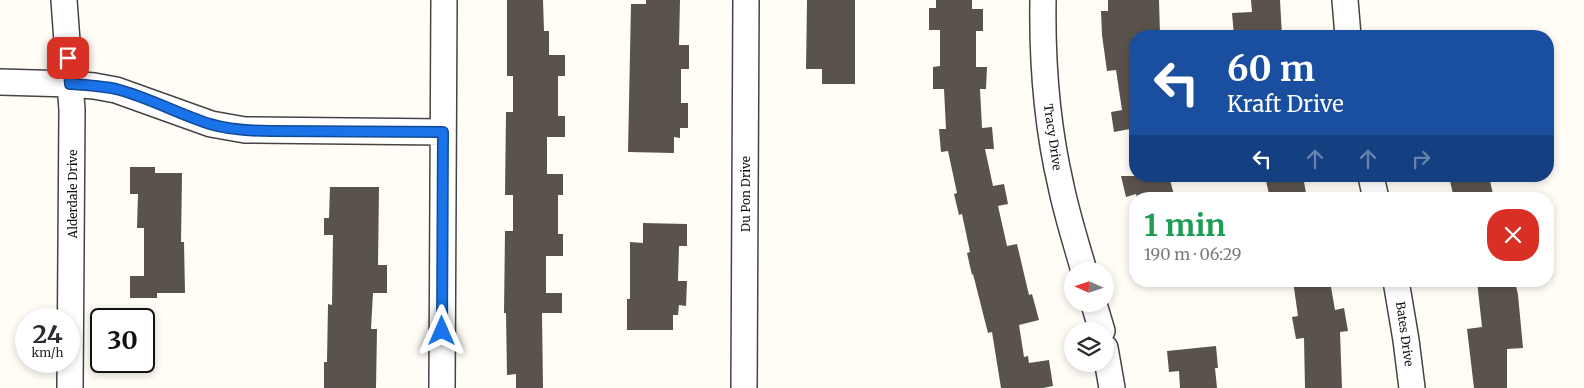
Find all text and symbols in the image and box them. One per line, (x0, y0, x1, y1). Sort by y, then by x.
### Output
pin (47, 37, 89, 79)
icon: arrive (54, 44, 82, 72)
text: 60 m (1227, 47, 1315, 91)
icon: left (1144, 50, 1209, 115)
text: Kraft Drive (1227, 90, 1344, 118)
street label: Tracy Drive (1041, 103, 1065, 171)
icon: left (1248, 145, 1276, 173)
icon: ahead (1301, 145, 1329, 173)
icon: ahead (1354, 145, 1382, 173)
icon: right (1407, 145, 1435, 173)
street label: Alderdale Drive (65, 150, 80, 239)
street label: Du Pon Drive (738, 156, 753, 232)
text: 1 min (1144, 206, 1226, 244)
button: close (1487, 209, 1539, 261)
text: 190 m · 06:29 (1144, 244, 1242, 264)
north arrow (1064, 262, 1114, 312)
map controls (1064, 262, 1114, 372)
street label: Bates Drive (1393, 301, 1417, 367)
position arrow (415, 304, 467, 356)
speed limit sign: 30 (90, 308, 155, 373)
text: 24 (32, 318, 63, 350)
button: layers (1064, 322, 1114, 372)
text: km/h (32, 345, 63, 360)

